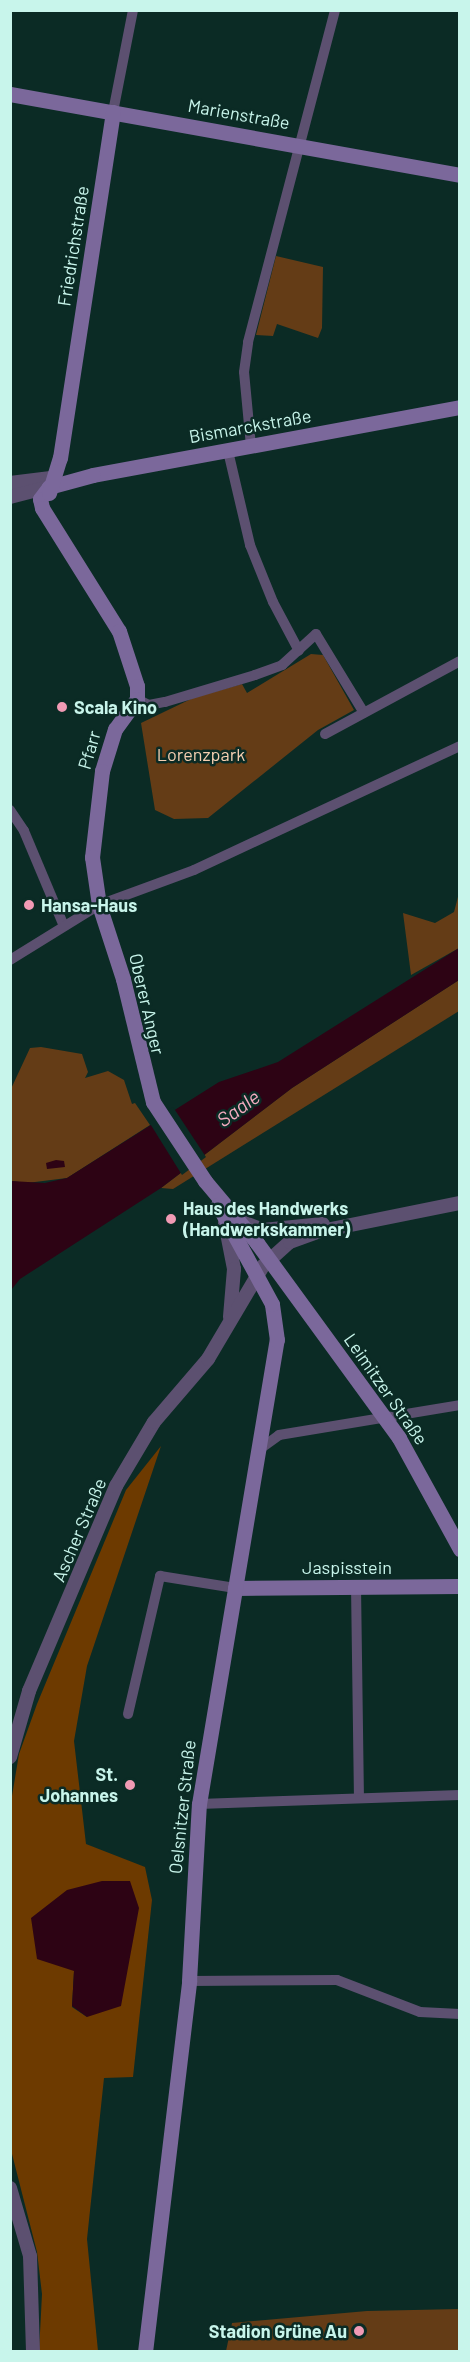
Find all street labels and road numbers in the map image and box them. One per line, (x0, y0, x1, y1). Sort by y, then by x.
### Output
street label: Marienstraße (186, 94, 292, 134)
street label: Friedrichstraße (53, 184, 93, 308)
street label: Bismarckstraße (187, 405, 313, 447)
street label: Pfarr (73, 728, 105, 772)
street label: Oberer Anger (125, 951, 169, 1057)
street label: Leimitzer Straße (340, 1329, 432, 1449)
street label: Ascher Straße (47, 1475, 111, 1585)
street label: Jaspisstein (302, 1556, 392, 1578)
street label: Oelsnitzer Straße (164, 1739, 200, 1875)

